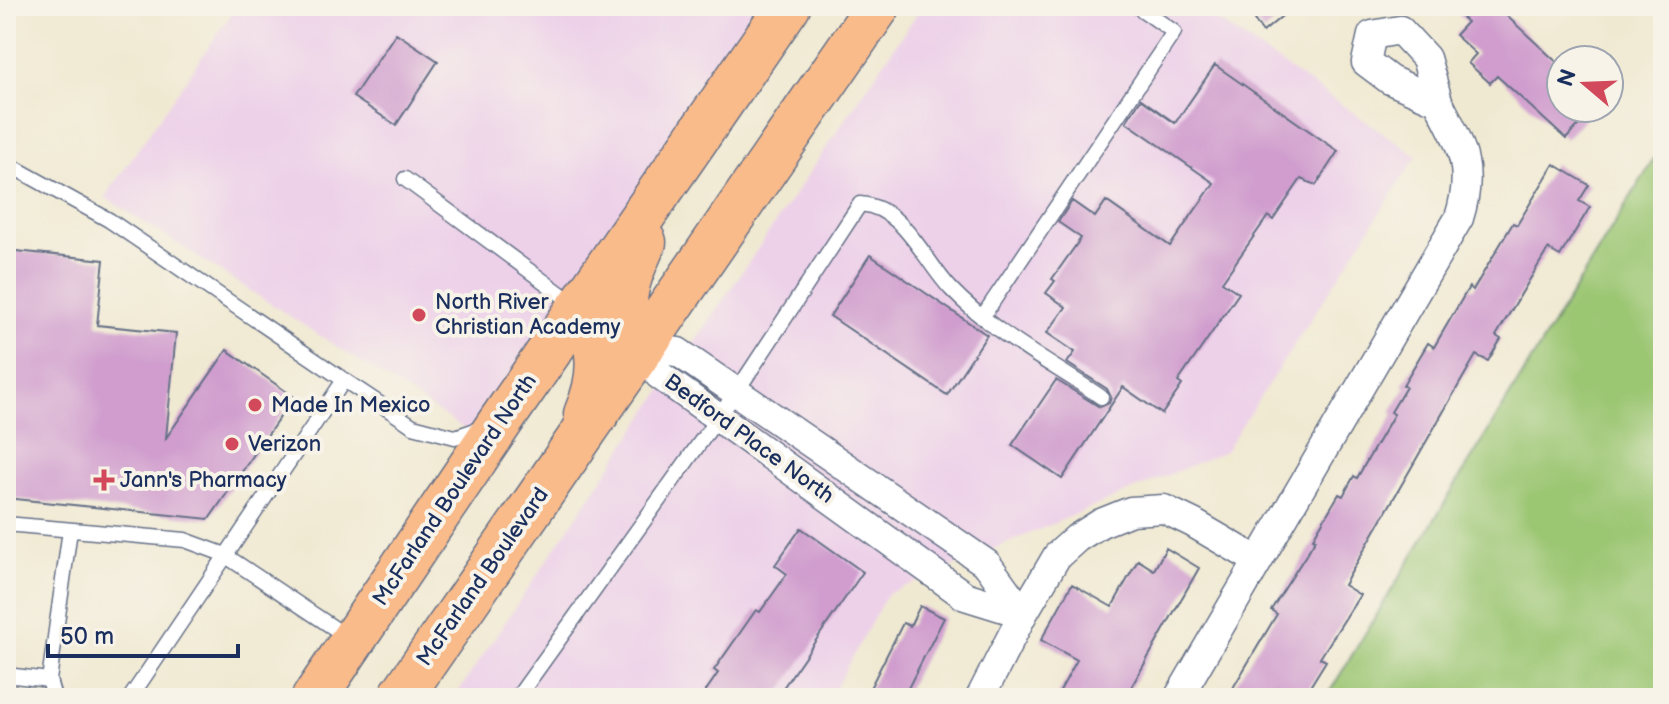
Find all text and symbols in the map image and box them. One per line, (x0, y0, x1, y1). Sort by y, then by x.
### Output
north arrow (1545, 44, 1625, 124)
text: N (1552, 66, 1583, 90)
place label: North River Christian Academy (435, 289, 620, 341)
marker: North River Christian Academy (410, 306, 428, 324)
street label: Bedford Place North (659, 368, 839, 510)
street label: McFarland Boulevard North (367, 369, 543, 611)
place label: Made In Mexico (271, 392, 431, 419)
marker: Made In Mexico (246, 396, 264, 414)
place label: Verizon (248, 431, 321, 458)
marker: Verizon (223, 435, 241, 453)
place label: Jann's Pharmacy (120, 467, 287, 494)
marker: Jann's Pharmacy (95, 471, 113, 489)
street label: McFarland Boulevard (411, 483, 555, 671)
scale bar (48, 608, 238, 658)
text: 50 m (60, 622, 114, 651)

